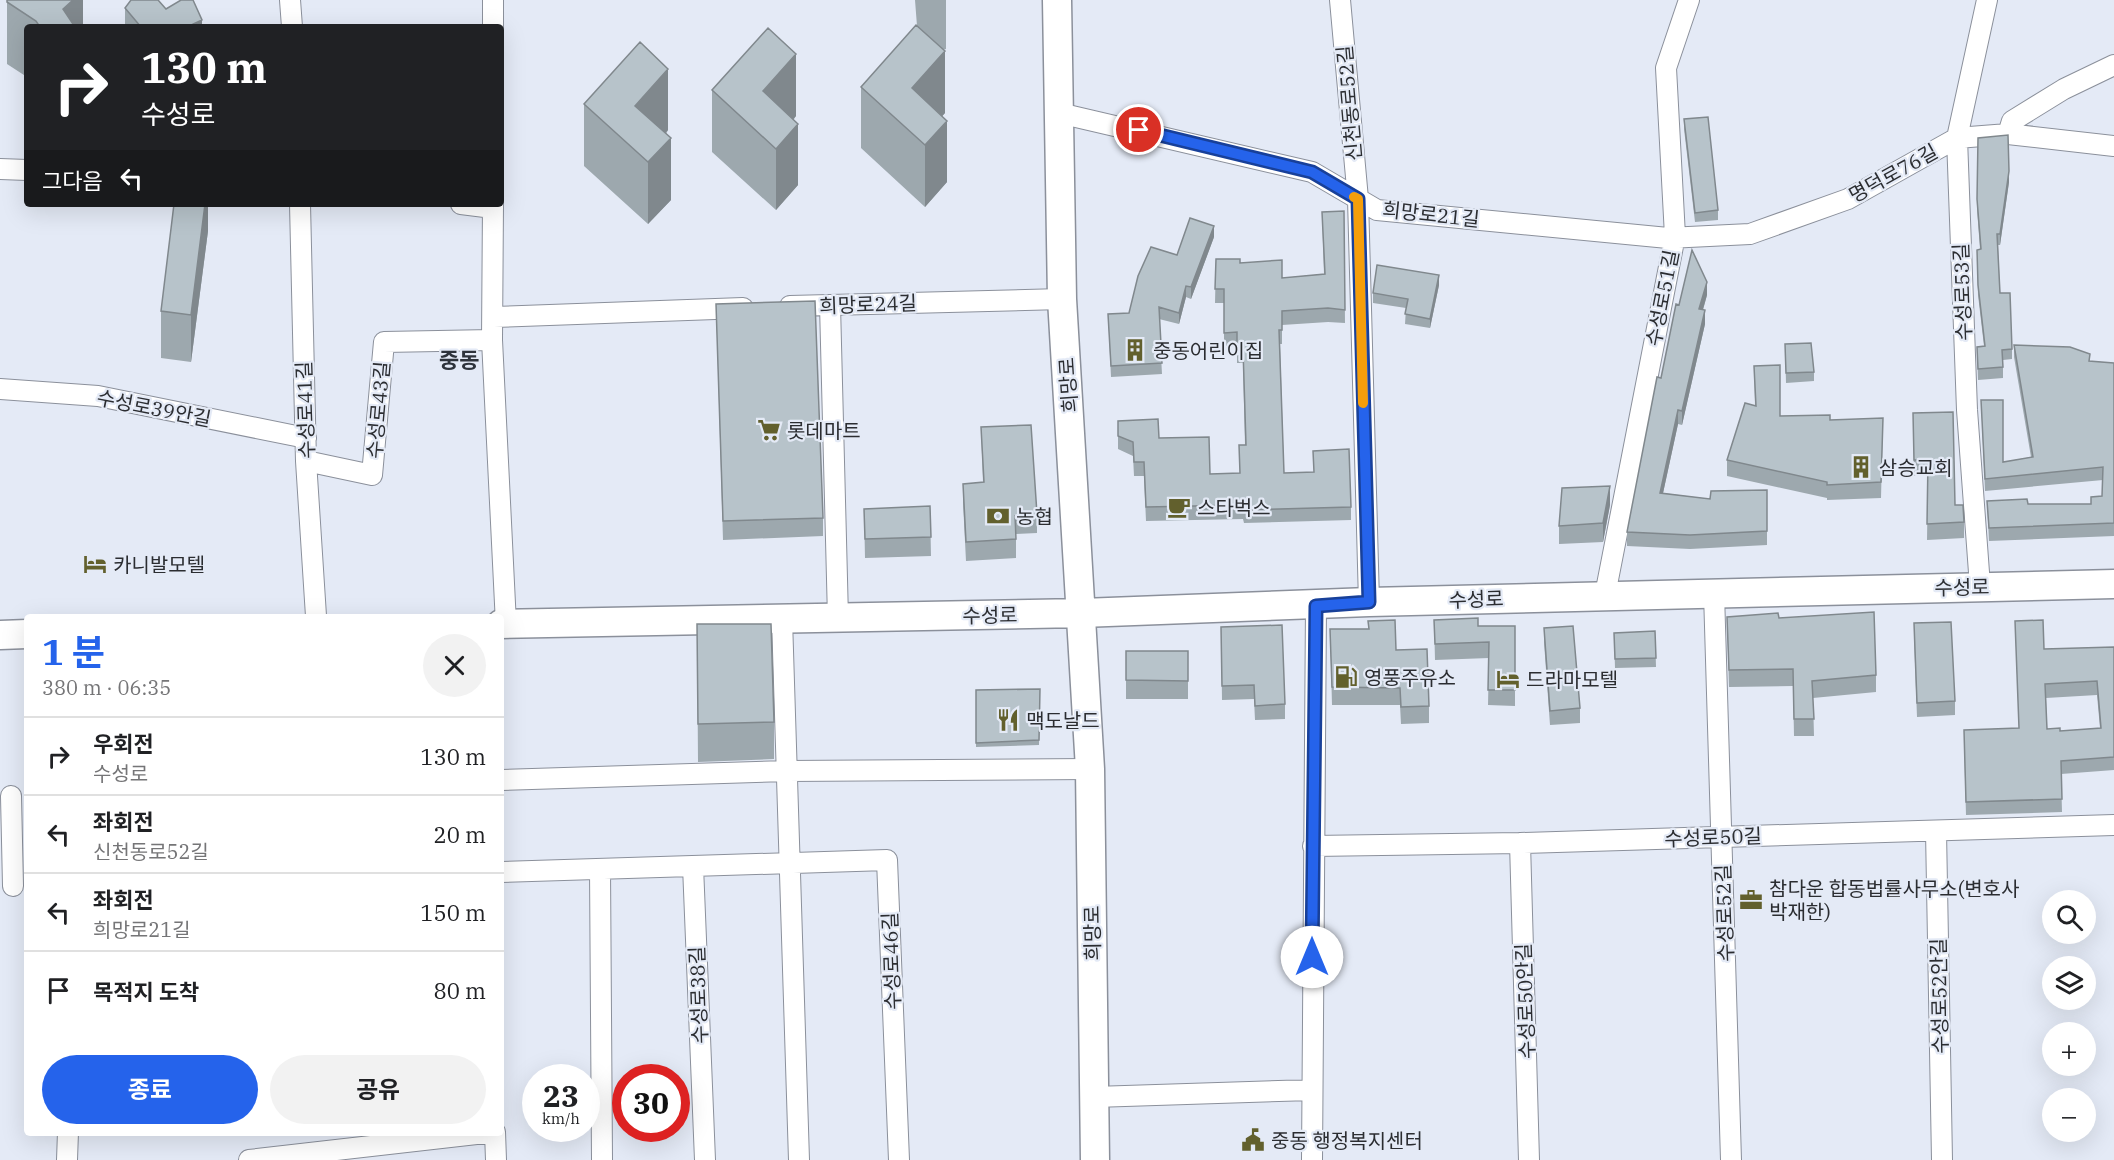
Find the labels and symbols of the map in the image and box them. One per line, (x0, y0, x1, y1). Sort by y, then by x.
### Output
street label: 신천동로52길 (1330, 44, 1368, 162)
pin (1113, 104, 1164, 155)
street label: 명덕로76길 (1844, 138, 1942, 208)
street label: 희망로21길 (1381, 195, 1481, 233)
street label: 수성로53길 (1947, 243, 1977, 341)
street label: 수성로51길 (1639, 248, 1685, 348)
street label: 희망로24길 (819, 289, 917, 319)
building icon: 중동어린이집 (1122, 337, 1148, 363)
place label: 중동어린이집 (1153, 337, 1263, 364)
district label: 중동 (439, 345, 479, 374)
street label: 희망로 (1053, 357, 1083, 413)
street label: 수성로43길 (360, 360, 396, 460)
street label: 수성로41길 (290, 361, 320, 459)
street label: 수성로39안길 (94, 384, 214, 432)
supermarket icon: 롯데마트 (756, 417, 782, 443)
place label: 롯데마트 (787, 417, 861, 444)
building icon: 삼승교회 (1848, 454, 1874, 480)
place label: 삼승교회 (1879, 454, 1953, 481)
cafe icon: 스타벅스 (1166, 494, 1192, 520)
place label: 스타벅스 (1197, 494, 1271, 521)
bank icon: 농협 (985, 503, 1011, 529)
place label: 농협 (1016, 503, 1053, 530)
hotel icon: 카니발모텔 (82, 551, 108, 577)
place label: 카니발모텔 (113, 551, 205, 578)
street label: 수성로 (1934, 573, 1990, 601)
street label: 수성로 (1448, 585, 1504, 613)
street label: 수성로 (962, 601, 1018, 629)
fuel station icon: 영풍주유소 (1333, 664, 1359, 690)
place label: 영풍주유소 (1364, 664, 1456, 691)
hotel icon: 드라마모텔 (1495, 666, 1521, 692)
place label: 드라마모텔 (1526, 666, 1618, 693)
restaurant icon: 맥도날드 (995, 707, 1021, 733)
place label: 맥도날드 (1026, 707, 1100, 734)
street label: 수성로50길 (1664, 822, 1762, 852)
street label: 수성로52길 (1709, 864, 1739, 962)
place label: 참다운 합동법률사무소(변호사 박재한) (1769, 875, 2019, 925)
office icon: 참다운 합동법률사무소(변호사 박재한) (1738, 887, 1764, 913)
street label: 희망로 (1078, 905, 1106, 961)
street label: 수성로46길 (876, 912, 906, 1010)
position arrow (1280, 925, 1344, 989)
street label: 수성로52안길 (1924, 938, 1954, 1054)
street label: 수성로50안길 (1509, 943, 1541, 1059)
street label: 수성로38길 (683, 946, 713, 1044)
speed limit sign: 30 (612, 1064, 690, 1142)
public building icon: 중동 행정복지센터 (1240, 1127, 1266, 1153)
place label: 중동 행정복지센터 (1271, 1127, 1423, 1154)

